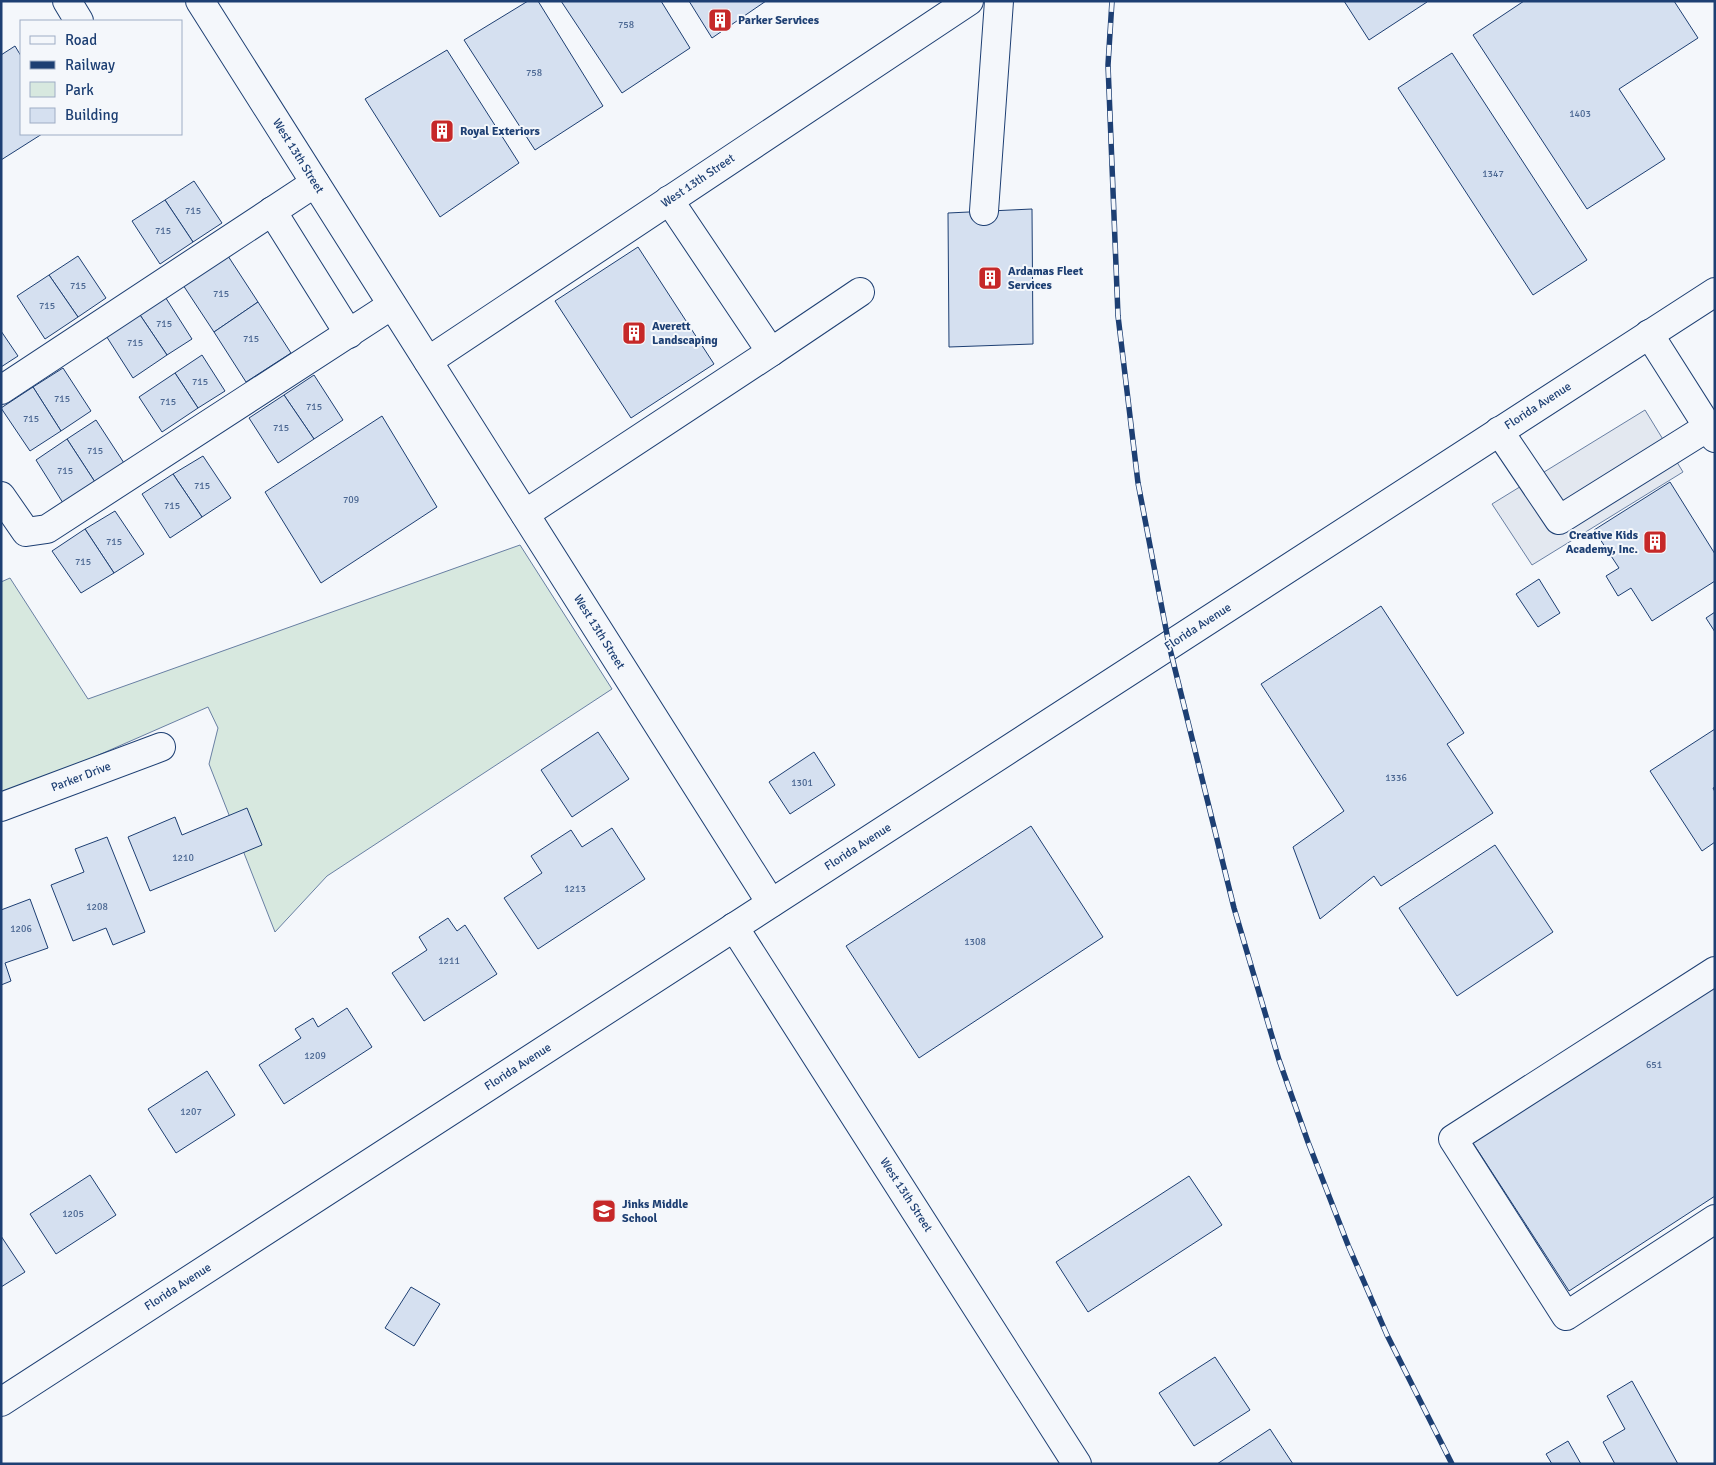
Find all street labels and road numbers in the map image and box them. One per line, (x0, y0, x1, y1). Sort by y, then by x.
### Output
street label: West 13th Street (269, 116, 327, 196)
street label: West 13th Street (658, 151, 738, 211)
street label: Florida Avenue (1502, 379, 1574, 433)
street label: West 13th Street (570, 592, 628, 672)
street label: Florida Avenue (1162, 600, 1234, 654)
street label: Parker Drive (49, 759, 113, 795)
street label: Florida Avenue (822, 820, 894, 874)
street label: Florida Avenue (482, 1040, 554, 1094)
street label: West 13th Street (876, 1155, 936, 1235)
street label: Florida Avenue (142, 1260, 214, 1314)

